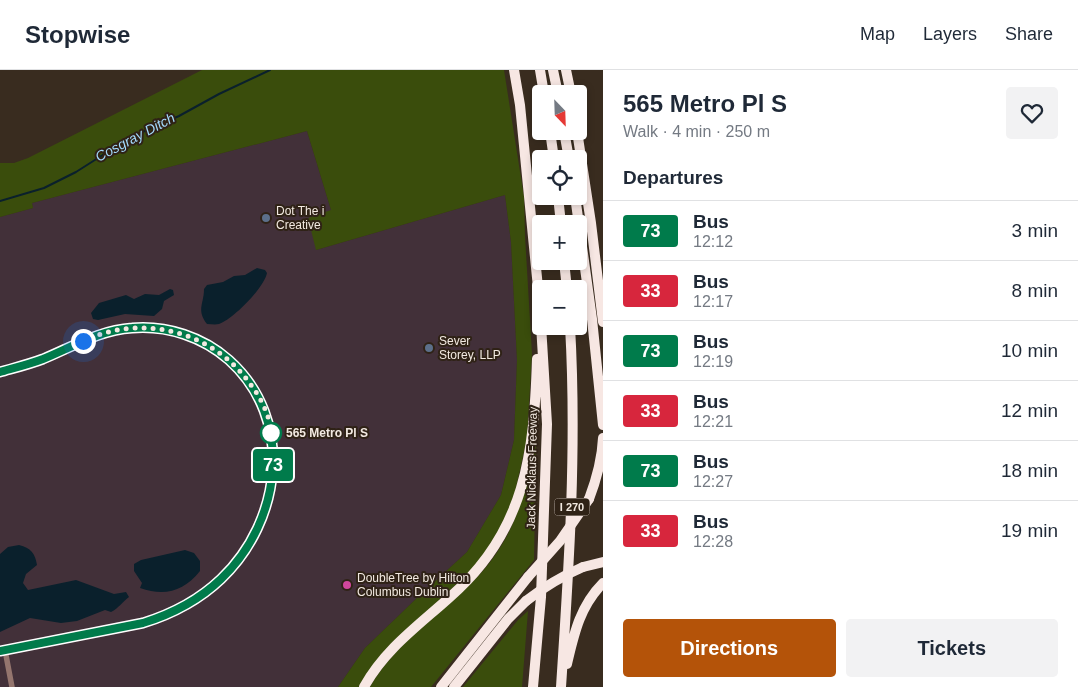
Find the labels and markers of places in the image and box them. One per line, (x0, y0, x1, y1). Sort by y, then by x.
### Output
place label: Dot The i Creative (276, 204, 324, 232)
marker: Dot The i Creative (260, 212, 272, 224)
place label: Sever Storey, LLP (439, 334, 501, 362)
marker: Sever Storey, LLP (423, 342, 435, 354)
marker: 565 Metro Pl S (260, 422, 282, 444)
place label: 565 Metro Pl S (286, 426, 368, 440)
place label: DoubleTree by Hilton Columbus Dublin (357, 571, 469, 599)
marker: DoubleTree by Hilton Columbus Dublin (341, 579, 353, 591)

